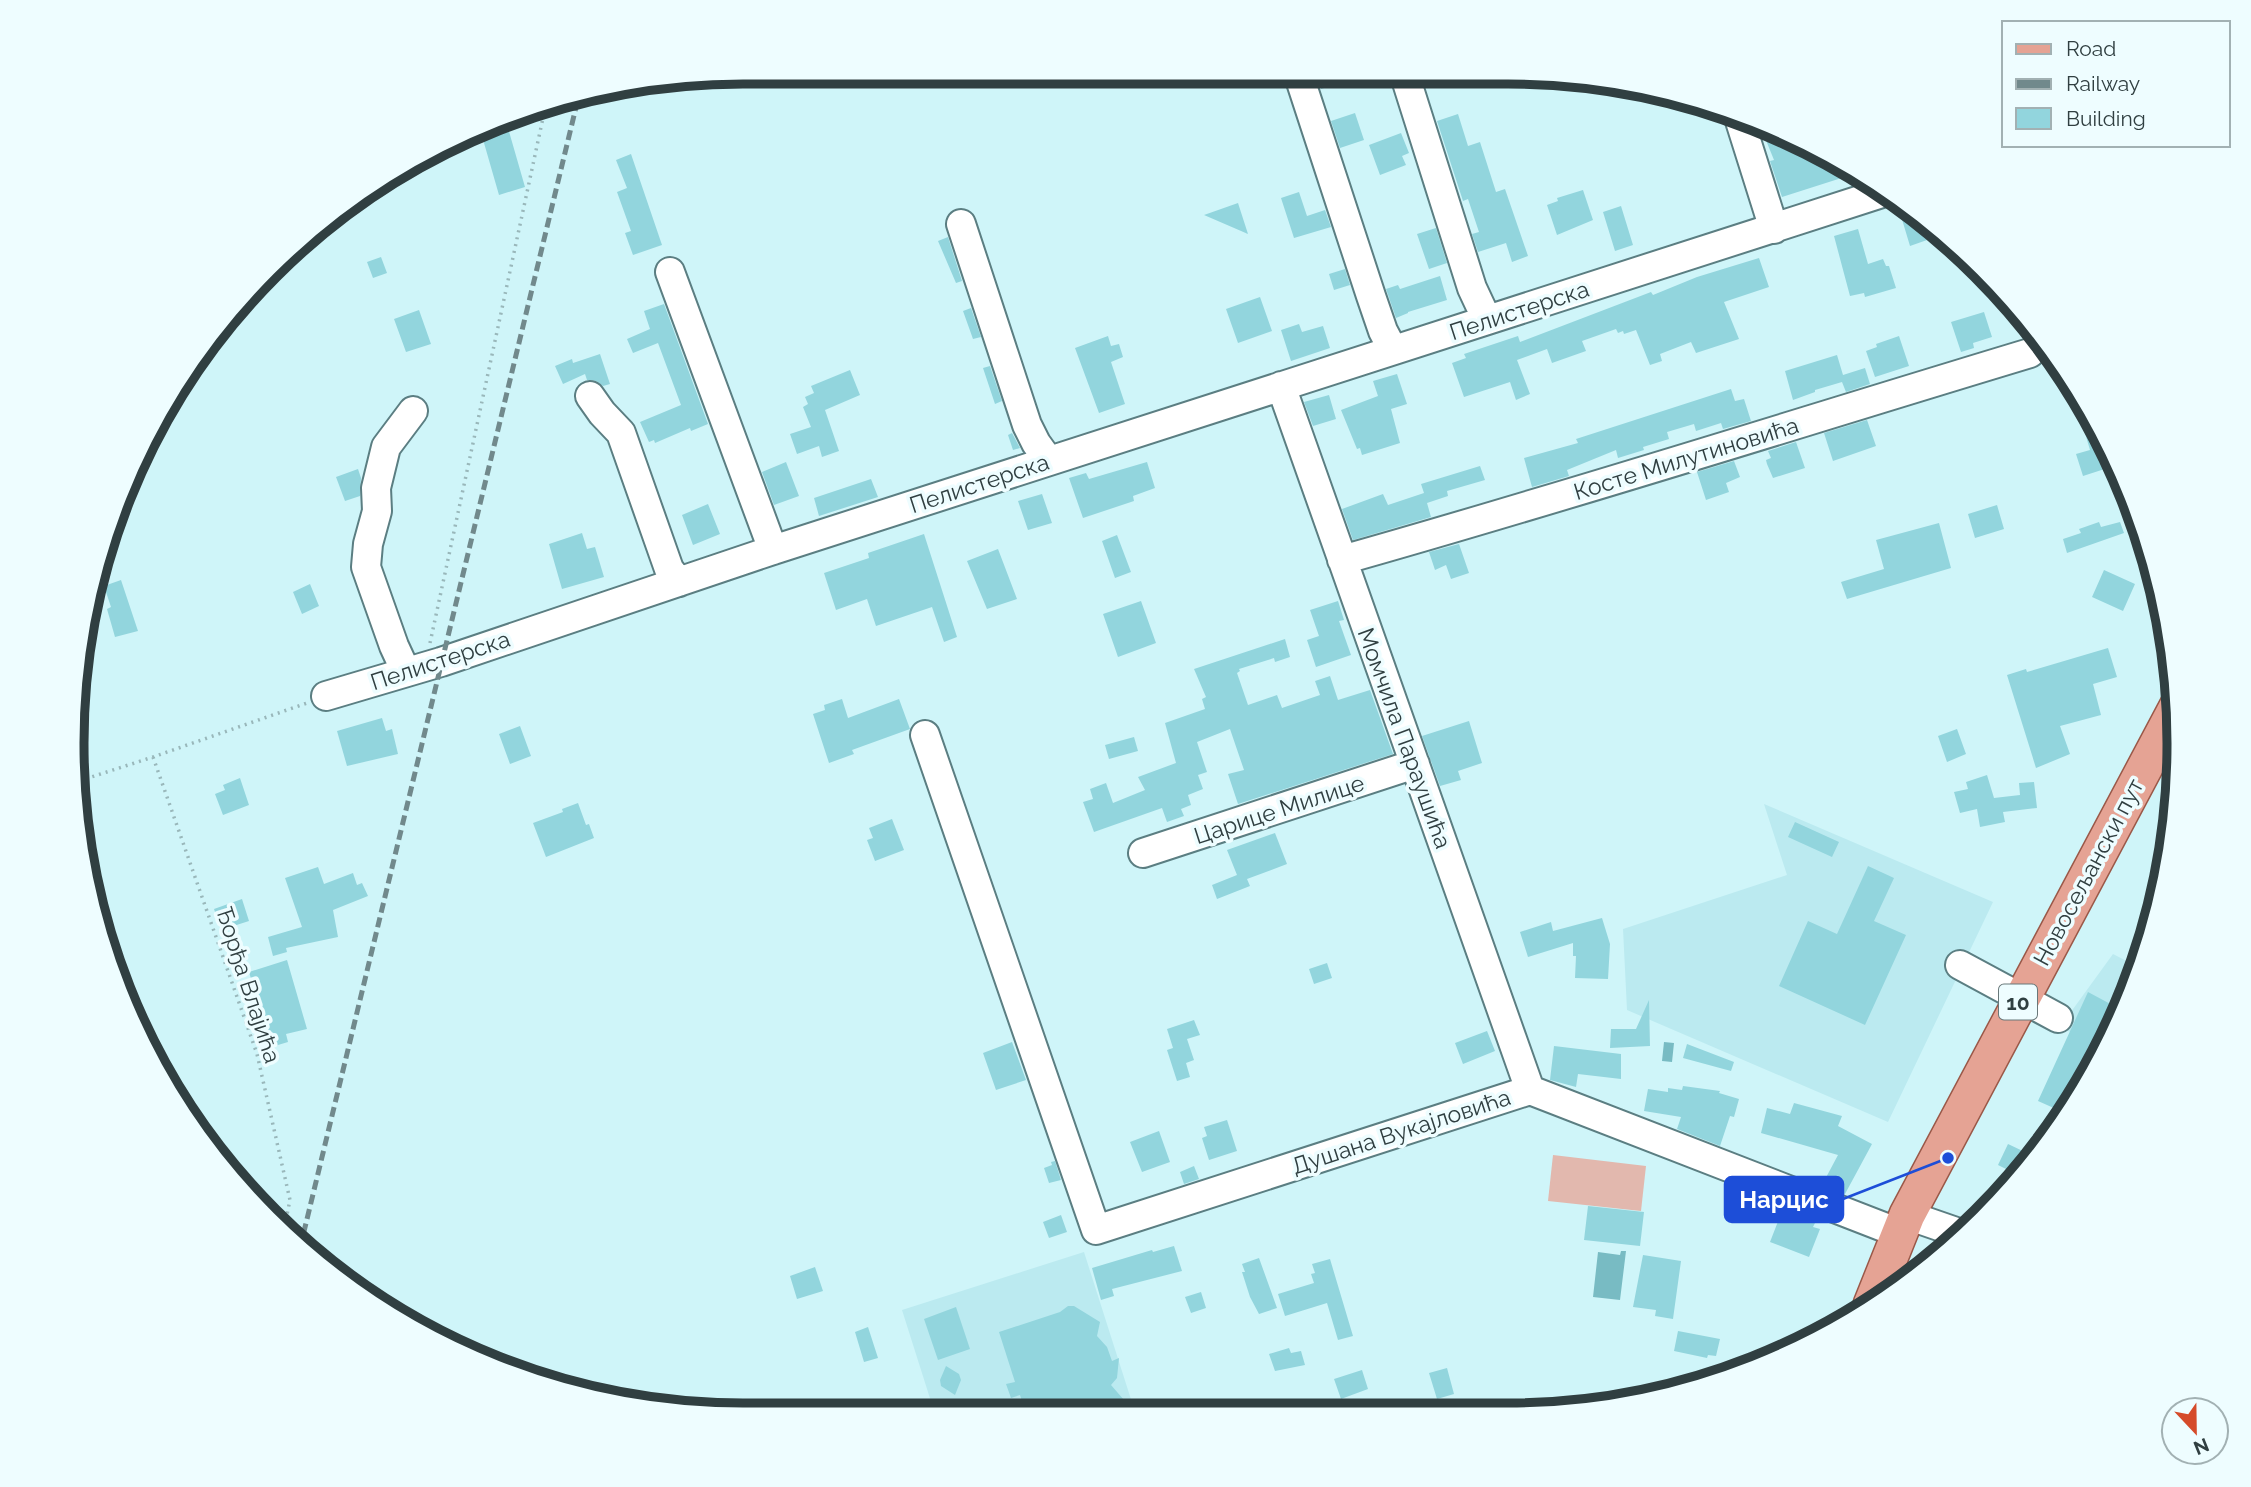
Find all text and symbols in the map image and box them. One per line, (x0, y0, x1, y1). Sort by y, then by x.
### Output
legend (2002, 21, 2230, 147)
text: Road (2066, 36, 2116, 61)
text: Railway (2066, 71, 2140, 96)
text: Building (2066, 106, 2146, 131)
street label: Пелистерска (1446, 275, 1592, 345)
street label: Косте Милутиновића (1570, 411, 1802, 505)
street label: Пелистерска (906, 448, 1052, 518)
street label: Момчила Параушића (1353, 624, 1457, 852)
street label: Пелистерска (367, 625, 513, 695)
street label: Царице Милице (1190, 769, 1368, 849)
street label: Новосељански пут (2027, 774, 2149, 970)
street label: Ђорђа Влајића (211, 904, 287, 1066)
road number: 10 (1999, 984, 2037, 1020)
street label: Душана Вукајловића (1288, 1083, 1514, 1179)
callout: Нарцис (1725, 1177, 1843, 1222)
text: Нарцис (1739, 1185, 1829, 1214)
north arrow (2160, 1396, 2230, 1466)
text: N (2191, 1434, 2212, 1460)

